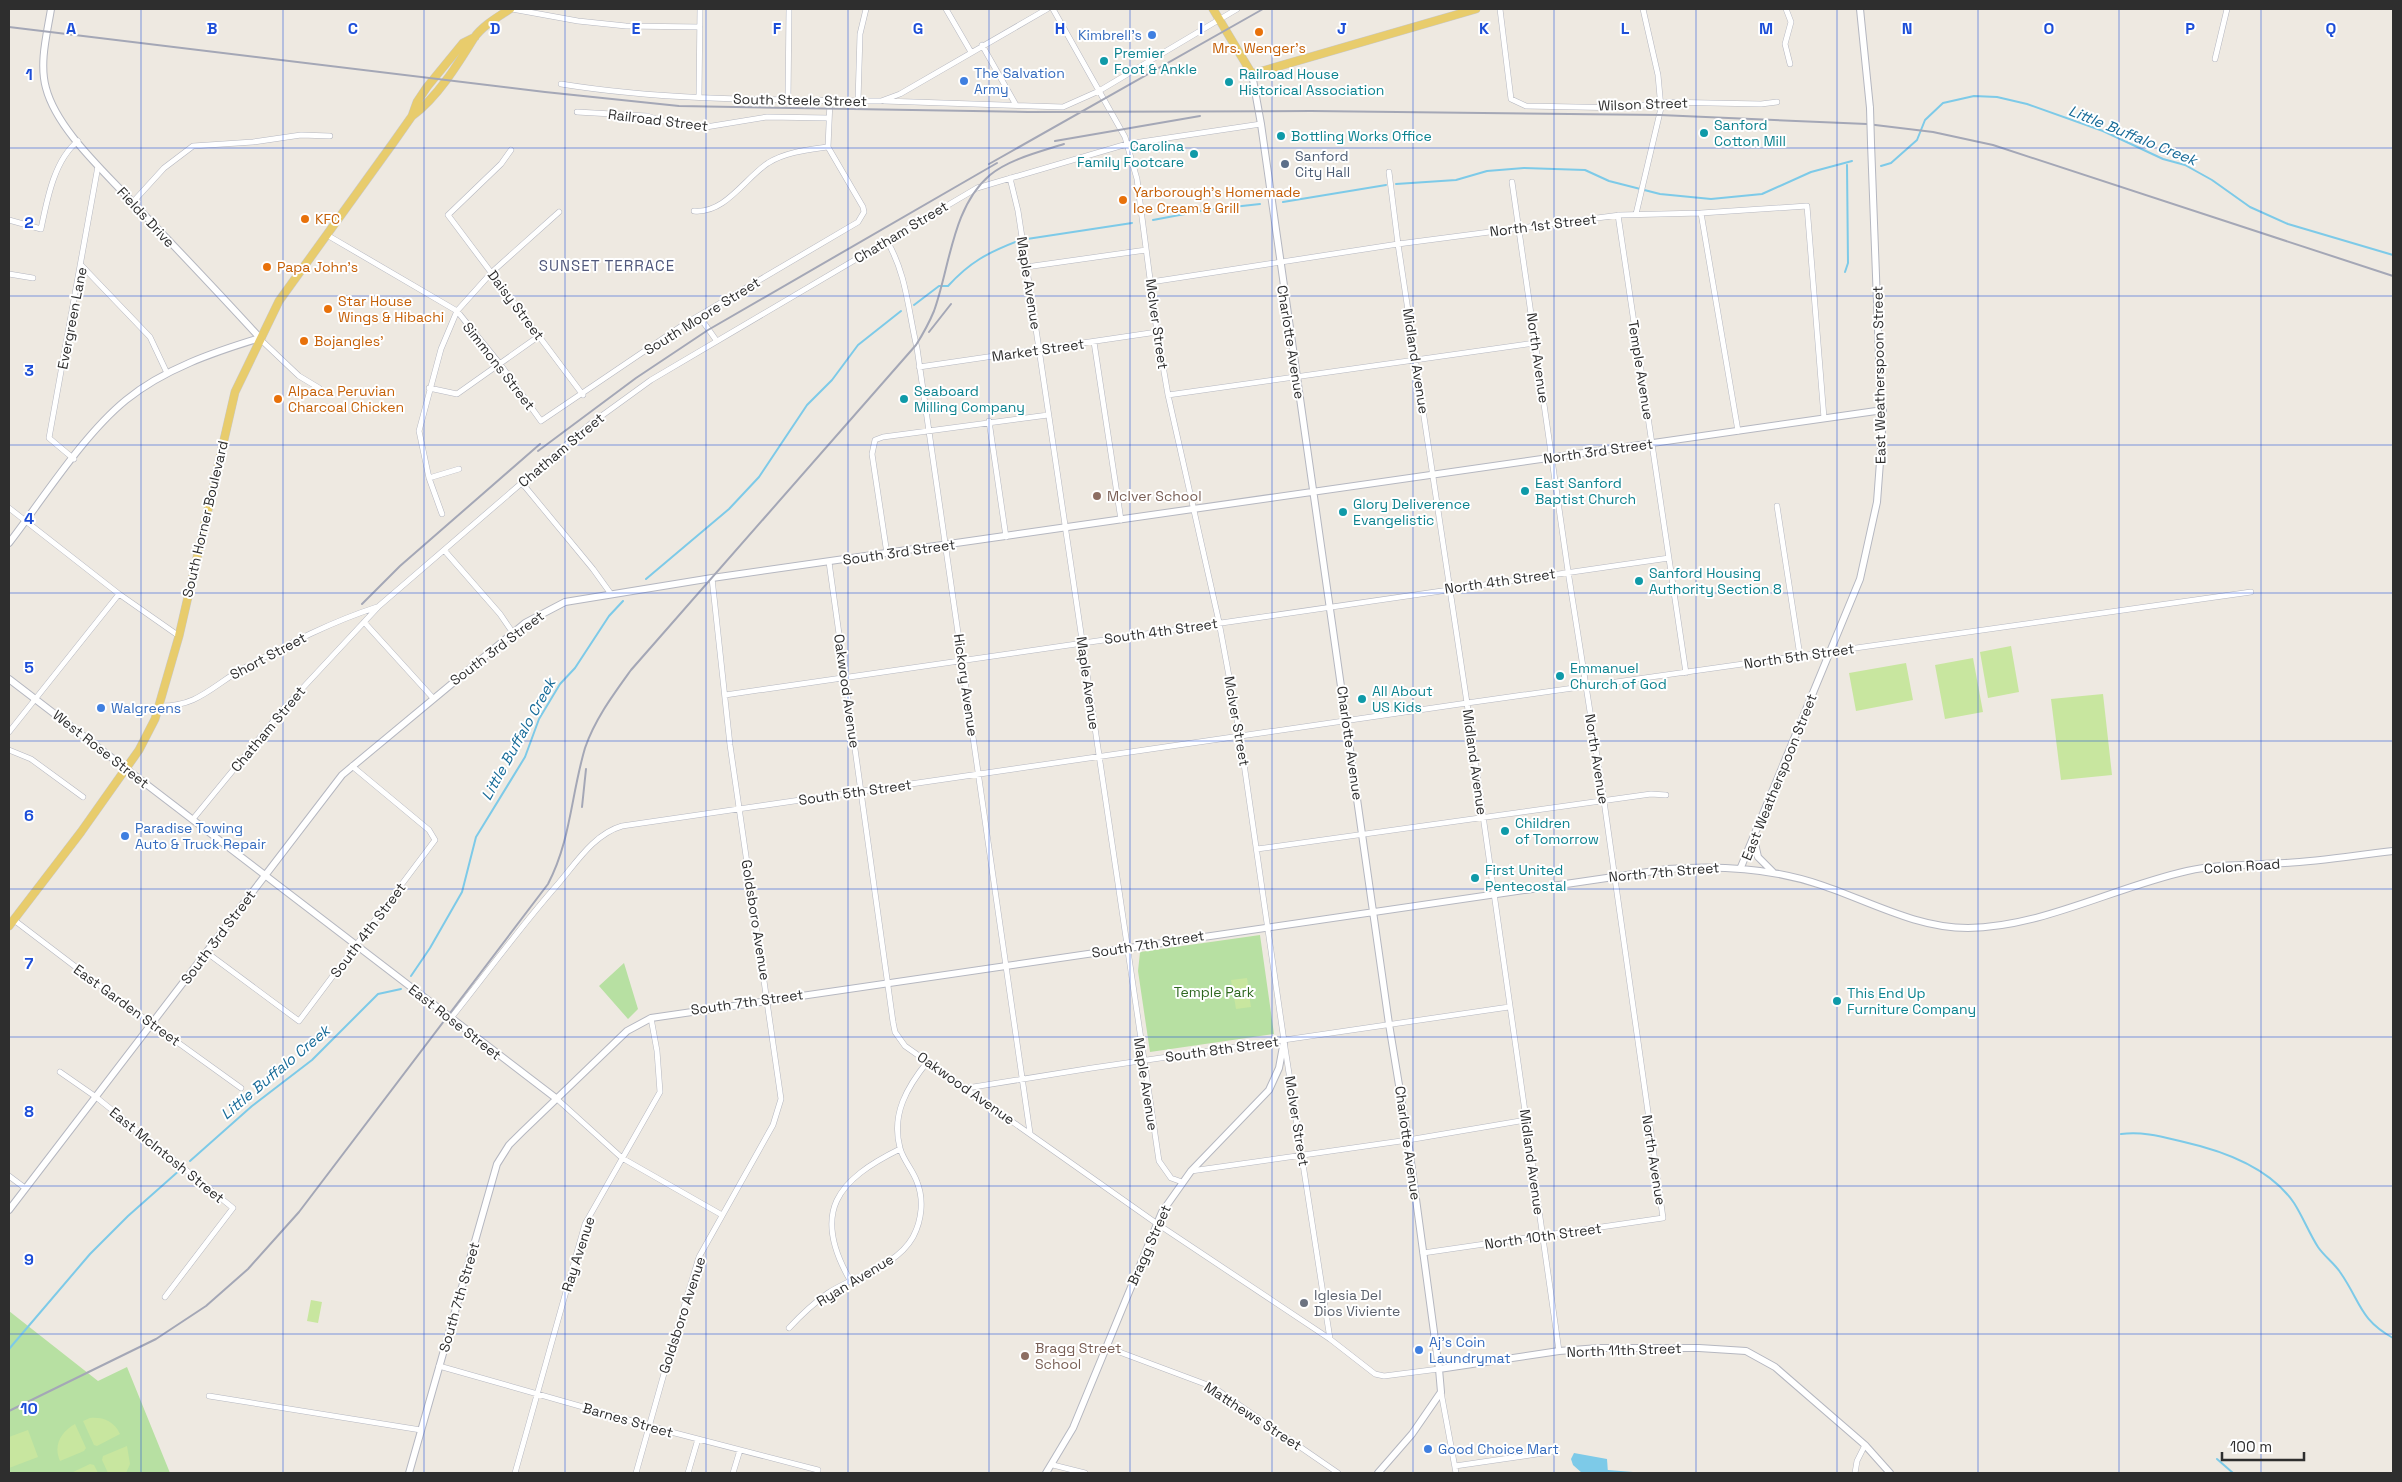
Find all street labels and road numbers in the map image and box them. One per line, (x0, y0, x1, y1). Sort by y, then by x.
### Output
street label: South Steele Street (733, 90, 867, 110)
street label: Wilson Street (1598, 93, 1688, 115)
street label: Railroad Street (607, 105, 709, 135)
street label: Fields Drive (113, 183, 179, 251)
street label: Chatham Street (851, 197, 951, 267)
street label: North 1st Street (1488, 210, 1598, 240)
street label: Maple Avenue (1013, 235, 1045, 331)
street label: Evergreen Lane (53, 265, 91, 371)
street label: Daisy Street (484, 266, 548, 344)
street label: South Moore Street (641, 273, 763, 359)
street label: McIver Street (1142, 278, 1172, 370)
street label: Charlotte Avenue (1273, 284, 1309, 400)
street label: East Weatherspoon Street (1868, 286, 1890, 464)
street label: Midland Avenue (1399, 307, 1433, 415)
street label: North Avenue (1523, 312, 1553, 404)
street label: Simmons Street (459, 318, 539, 414)
street label: Temple Avenue (1624, 319, 1658, 421)
street label: Market Street (990, 335, 1086, 365)
street label: Chatham Street (514, 409, 608, 491)
street label: North 3rd Street (1542, 434, 1654, 468)
street label: South Horner Boulevard (178, 439, 232, 599)
street label: South 3rd Street (842, 535, 956, 569)
street label: North 4th Street (1443, 564, 1557, 598)
street label: South 3rd Street (446, 607, 548, 689)
street label: South 4th Street (1103, 614, 1219, 648)
street label: Short Street (227, 628, 309, 684)
street label: Hickory Avenue (950, 632, 982, 738)
street label: Oakwood Avenue (830, 633, 864, 749)
street label: Maple Avenue (1073, 635, 1103, 731)
street label: North 5th Street (1742, 639, 1856, 673)
street label: McIver Street (1220, 675, 1254, 767)
street label: Chatham Street (227, 682, 309, 776)
street label: Charlotte Avenue (1333, 685, 1367, 801)
street label: East Weatherspoon Street (1737, 691, 1821, 863)
street label: West Rose Street (49, 706, 153, 792)
street label: Midland Avenue (1459, 708, 1491, 816)
street label: North Avenue (1581, 713, 1613, 805)
street label: South 5th Street (797, 775, 913, 809)
street label: Colon Road (2203, 854, 2281, 878)
street label: Goldsboro Avenue (738, 858, 774, 982)
street label: North 7th Street (1608, 858, 1720, 886)
street label: South 4th Street (326, 879, 410, 981)
street label: South 3rd Street (177, 886, 259, 988)
street label: South 7th Street (1090, 926, 1206, 962)
street label: East Garden Street (70, 960, 184, 1050)
street label: East Rose Street (405, 980, 505, 1064)
street label: South 7th Street (689, 985, 805, 1019)
street label: South 8th Street (1164, 1032, 1280, 1066)
street label: Maple Avenue (1130, 1036, 1162, 1132)
street label: Oakwood Avenue (914, 1048, 1018, 1128)
street label: McIver Street (1281, 1075, 1313, 1167)
street label: Charlotte Avenue (1391, 1085, 1425, 1201)
street label: East McIntosh Street (106, 1103, 228, 1207)
street label: Midland Avenue (1516, 1108, 1548, 1216)
street label: North Avenue (1638, 1114, 1670, 1206)
street label: Bragg Street (1123, 1202, 1175, 1288)
street label: Ray Avenue (557, 1214, 599, 1294)
street label: North 10th Street (1483, 1219, 1603, 1253)
street label: South 7th Street (435, 1240, 483, 1354)
street label: Ryan Avenue (813, 1250, 897, 1310)
street label: Goldsboro Avenue (655, 1254, 709, 1376)
street label: North 11th Street (1566, 1339, 1682, 1361)
street label: Matthews Street (1201, 1378, 1305, 1454)
street label: Barnes Street (581, 1399, 675, 1441)

